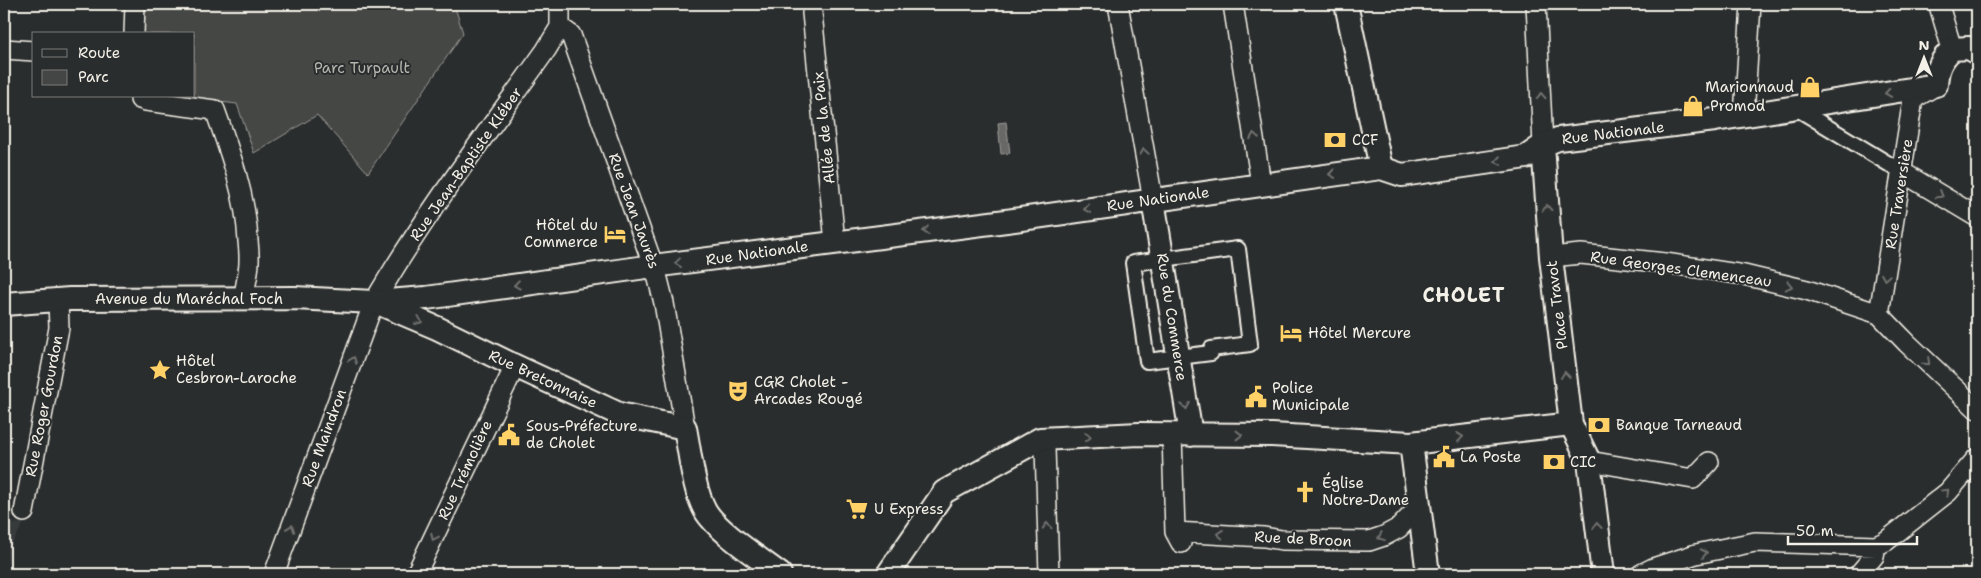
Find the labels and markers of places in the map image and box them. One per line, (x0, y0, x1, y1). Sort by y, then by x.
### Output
shop icon: Marionnaud (1797, 74, 1823, 100)
place label: Marionnaud (1705, 77, 1794, 97)
shop icon: Promod (1680, 93, 1706, 119)
place label: Promod (1710, 96, 1766, 116)
bank icon: CCF (1322, 127, 1348, 153)
place label: CCF (1352, 130, 1379, 150)
place label: Hôtel du Commerce (524, 215, 598, 252)
hotel icon: Hôtel du Commerce (602, 221, 628, 247)
hotel icon: Hôtel Mercure (1278, 320, 1304, 346)
place label: Hôtel Mercure (1308, 323, 1411, 343)
place label: Hôtel Cesbron-Laroche (176, 351, 297, 388)
place icon: Hôtel Cesbron-Laroche (147, 357, 173, 383)
place label: CGR Cholet - Arcades Rougé (754, 372, 863, 409)
theatre icon: CGR Cholet - Arcades Rougé (725, 378, 751, 404)
place label: Police Municipale (1272, 378, 1350, 415)
public building icon: Police Municipale (1243, 384, 1269, 410)
bank icon: Banque Tarneaud (1586, 412, 1612, 438)
place label: Banque Tarneaud (1616, 415, 1742, 435)
place label: Sous-Préfecture de Cholet (526, 416, 638, 453)
public building icon: Sous-Préfecture de Cholet (496, 422, 522, 448)
public building icon: La Poste (1431, 444, 1457, 470)
place label: La Poste (1460, 447, 1521, 467)
bank icon: CIC (1541, 449, 1567, 475)
place label: CIC (1570, 452, 1596, 472)
place label: Église Notre-Dame (1322, 472, 1409, 510)
church icon: Église Notre-Dame (1292, 479, 1318, 505)
supermarket icon: U Express (844, 496, 870, 522)
place label: U Express (874, 499, 944, 519)

